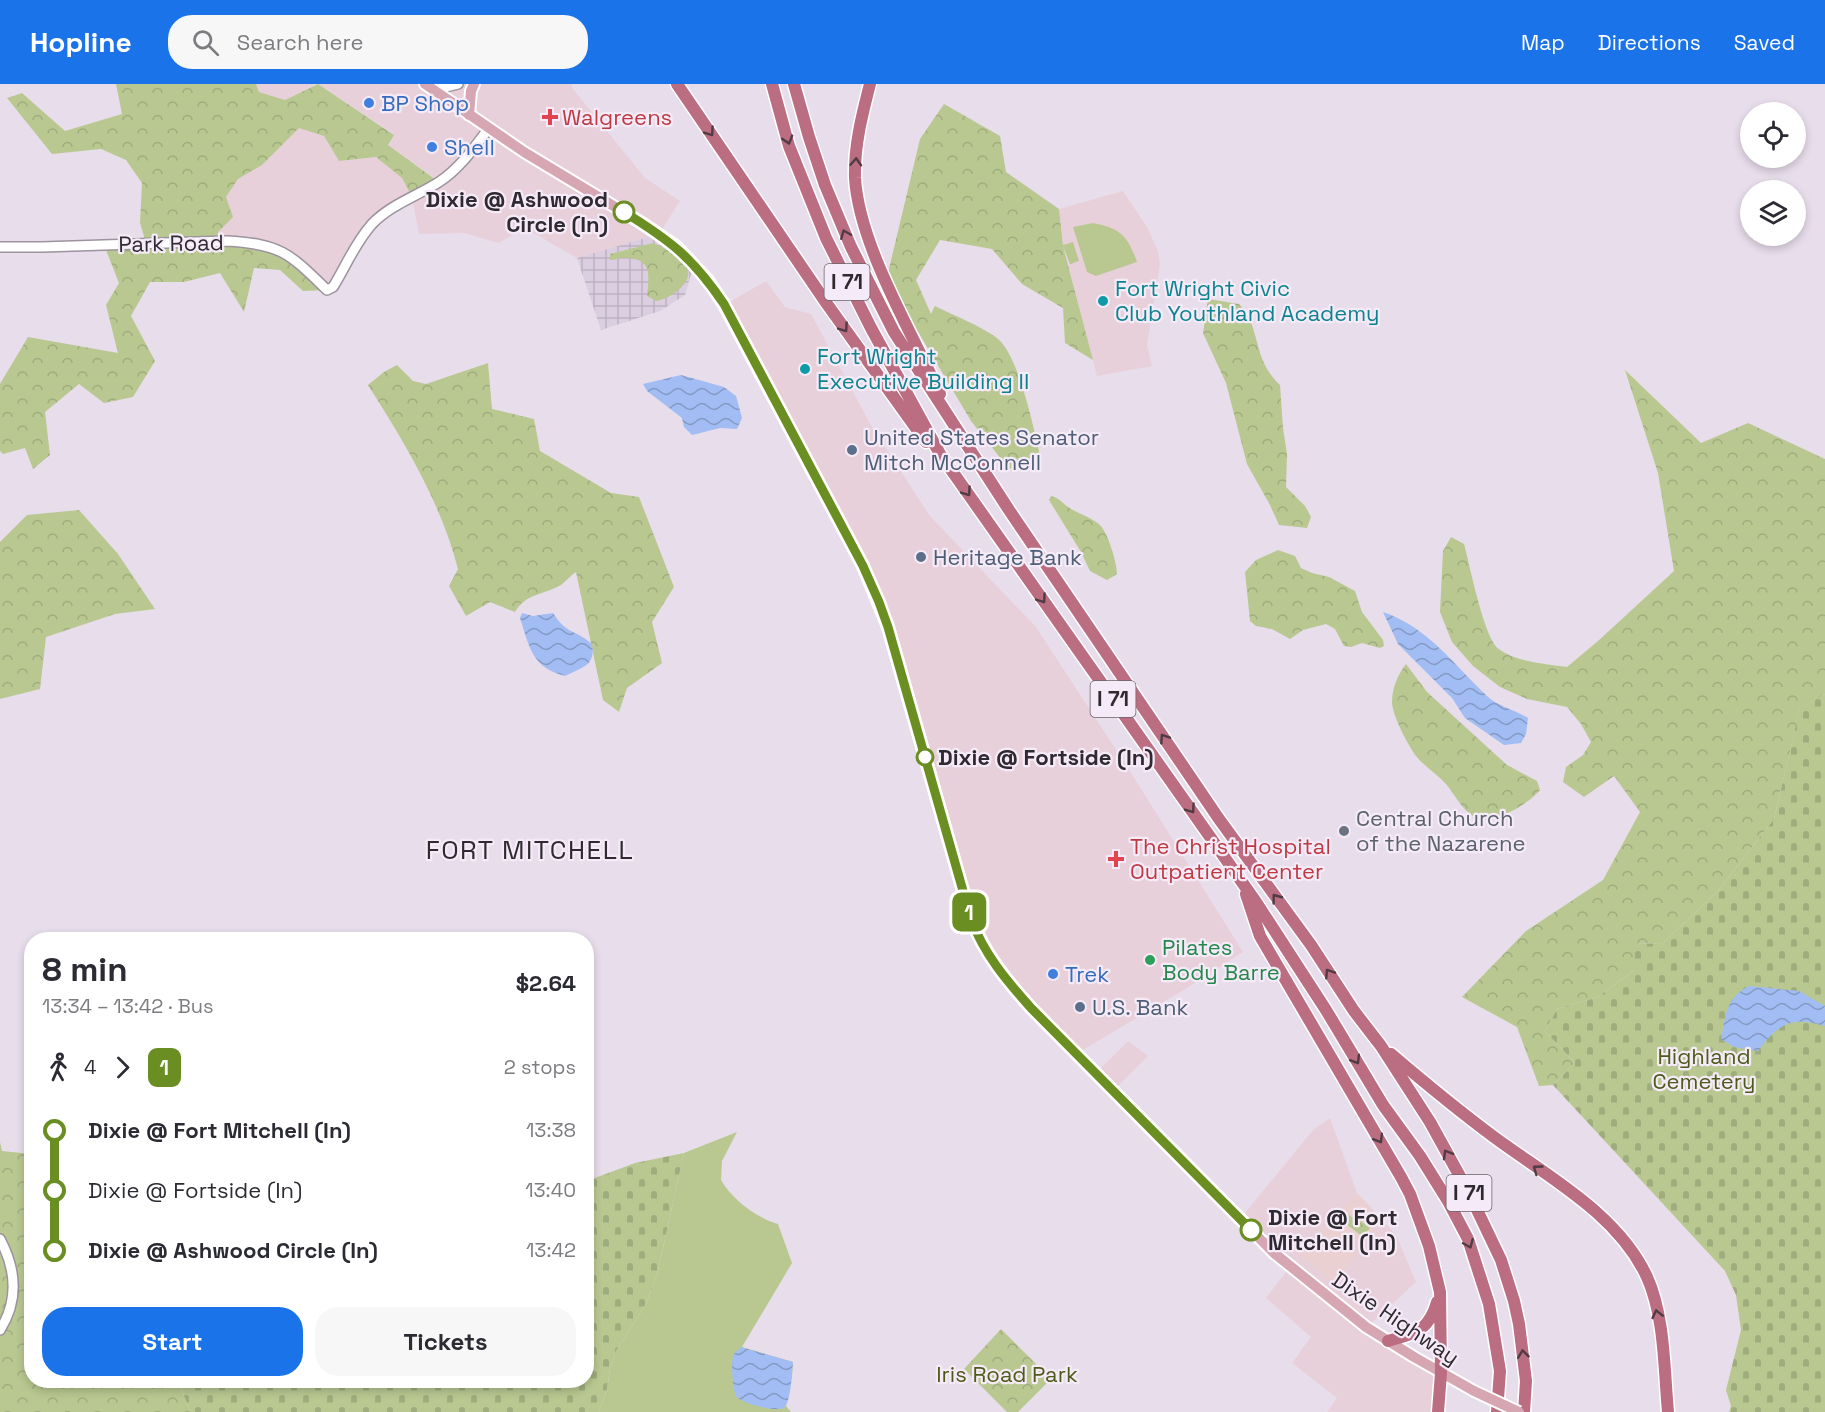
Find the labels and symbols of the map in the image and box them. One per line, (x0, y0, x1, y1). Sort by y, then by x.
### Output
place label: BP Shop (381, 89, 469, 117)
marker: BP Shop (362, 96, 376, 110)
place label: Walgreens (562, 103, 672, 131)
marker: Walgreens (543, 110, 557, 124)
one-way arrow (703, 126, 714, 137)
place label: Shell (444, 133, 495, 161)
one-way arrow (781, 134, 793, 145)
marker: Shell (425, 140, 439, 154)
one-way arrow (849, 157, 862, 166)
place label: Dixie @ Ashwood Circle (In) (426, 185, 608, 238)
marker: Dixie @ Ashwood Circle (In) (613, 201, 635, 223)
street label: Park Road (118, 228, 224, 258)
one-way arrow (841, 229, 853, 240)
road number: I 71 (824, 264, 870, 300)
place label: Fort Wright Civic Club Youthland Academy (1115, 274, 1380, 327)
marker: Fort Wright Civic Club Youthland Academy (1096, 294, 1110, 308)
one-way arrow (837, 321, 848, 332)
place label: Fort Wright Executive Building II (817, 342, 1029, 395)
marker: Fort Wright Executive Building II (798, 362, 812, 376)
place label: United States Senator Mitch McConnell (864, 423, 1099, 476)
marker: United States Senator Mitch McConnell (845, 443, 859, 457)
one-way arrow (959, 485, 970, 496)
place label: Heritage Bank (933, 543, 1082, 571)
marker: Heritage Bank (914, 550, 928, 564)
one-way arrow (1035, 592, 1046, 603)
road number: I 71 (1090, 681, 1136, 717)
one-way arrow (1160, 734, 1171, 745)
place label: Dixie @ Fortside (In) (938, 743, 1154, 771)
marker: Dixie @ Fortside (In) (916, 748, 934, 766)
one-way arrow (1184, 803, 1195, 814)
place label: Central Church of the Nazarene (1356, 804, 1526, 857)
marker: Central Church of the Nazarene (1337, 824, 1351, 838)
place label: The Christ Hospital Outpatient Center (1130, 832, 1331, 885)
district label: FORT MITCHELL (426, 833, 634, 867)
marker: The Christ Hospital Outpatient Center (1107, 850, 1125, 868)
line badge: 1 (950, 892, 988, 932)
one-way arrow (1272, 894, 1283, 905)
place label: Pilates Body Barre (1162, 933, 1280, 986)
marker: Pilates Body Barre (1143, 953, 1157, 967)
place label: Trek (1065, 960, 1109, 988)
marker: Trek (1046, 967, 1060, 981)
one-way arrow (1325, 968, 1336, 979)
place label: U.S. Bank (1092, 993, 1189, 1021)
marker: U.S. Bank (1073, 1000, 1087, 1014)
park label: Highland Cemetery (1652, 1042, 1756, 1095)
one-way arrow (1349, 1054, 1361, 1064)
one-way arrow (1372, 1133, 1383, 1143)
one-way arrow (1443, 1150, 1454, 1160)
one-way arrow (1532, 1165, 1543, 1176)
road number: I 71 (1446, 1175, 1492, 1211)
place label: Dixie @ Fort Mitchell (In) (1268, 1203, 1397, 1256)
marker: Dixie @ Fort Mitchell (In) (1240, 1219, 1262, 1241)
one-way arrow (1462, 1237, 1474, 1248)
street label: Dixie Highway (1327, 1265, 1465, 1371)
one-way arrow (1651, 1310, 1664, 1320)
one-way arrow (1517, 1349, 1530, 1358)
park label: Iris Road Park (936, 1360, 1078, 1388)

